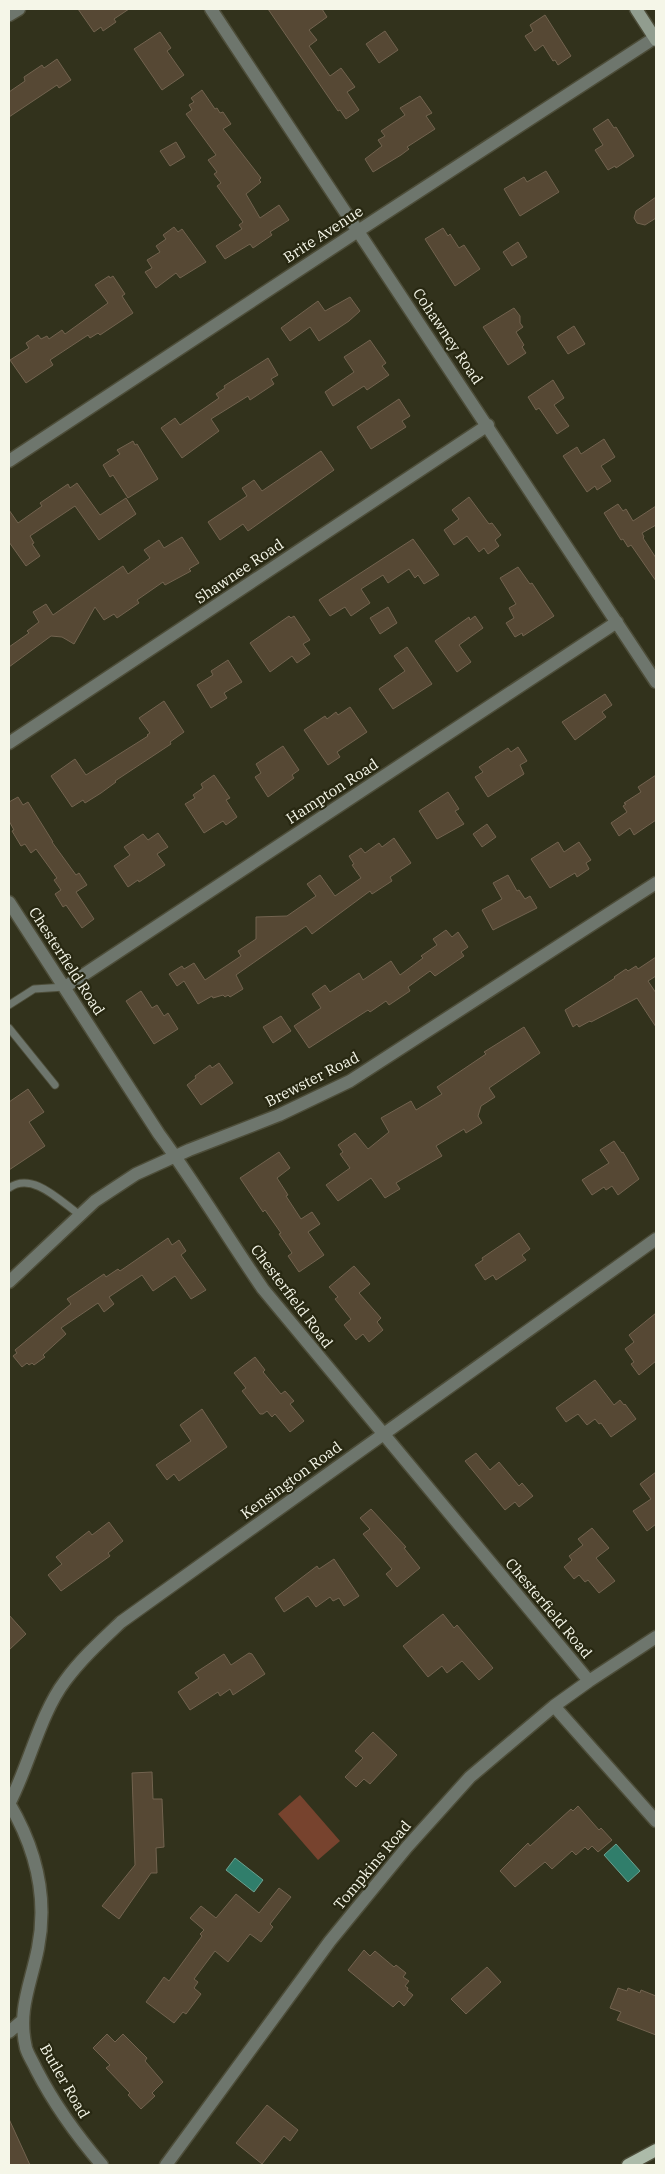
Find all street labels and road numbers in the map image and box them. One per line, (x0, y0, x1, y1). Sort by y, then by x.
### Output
street label: Brite Avenue (280, 201, 366, 267)
street label: Cohawney Road (409, 284, 487, 388)
street label: Shawnee Road (191, 534, 287, 608)
street label: Hampton Road (282, 754, 382, 828)
street label: Chesterfield Road (25, 903, 109, 1019)
street label: Brewster Road (262, 1047, 362, 1111)
street label: Chesterfield Road (247, 1240, 337, 1352)
street label: Kensington Road (237, 1437, 345, 1523)
street label: Chesterfield Road (502, 1554, 596, 1662)
street label: Tompkins Road (329, 1816, 415, 1914)
street label: Butler Road (36, 2040, 94, 2122)

